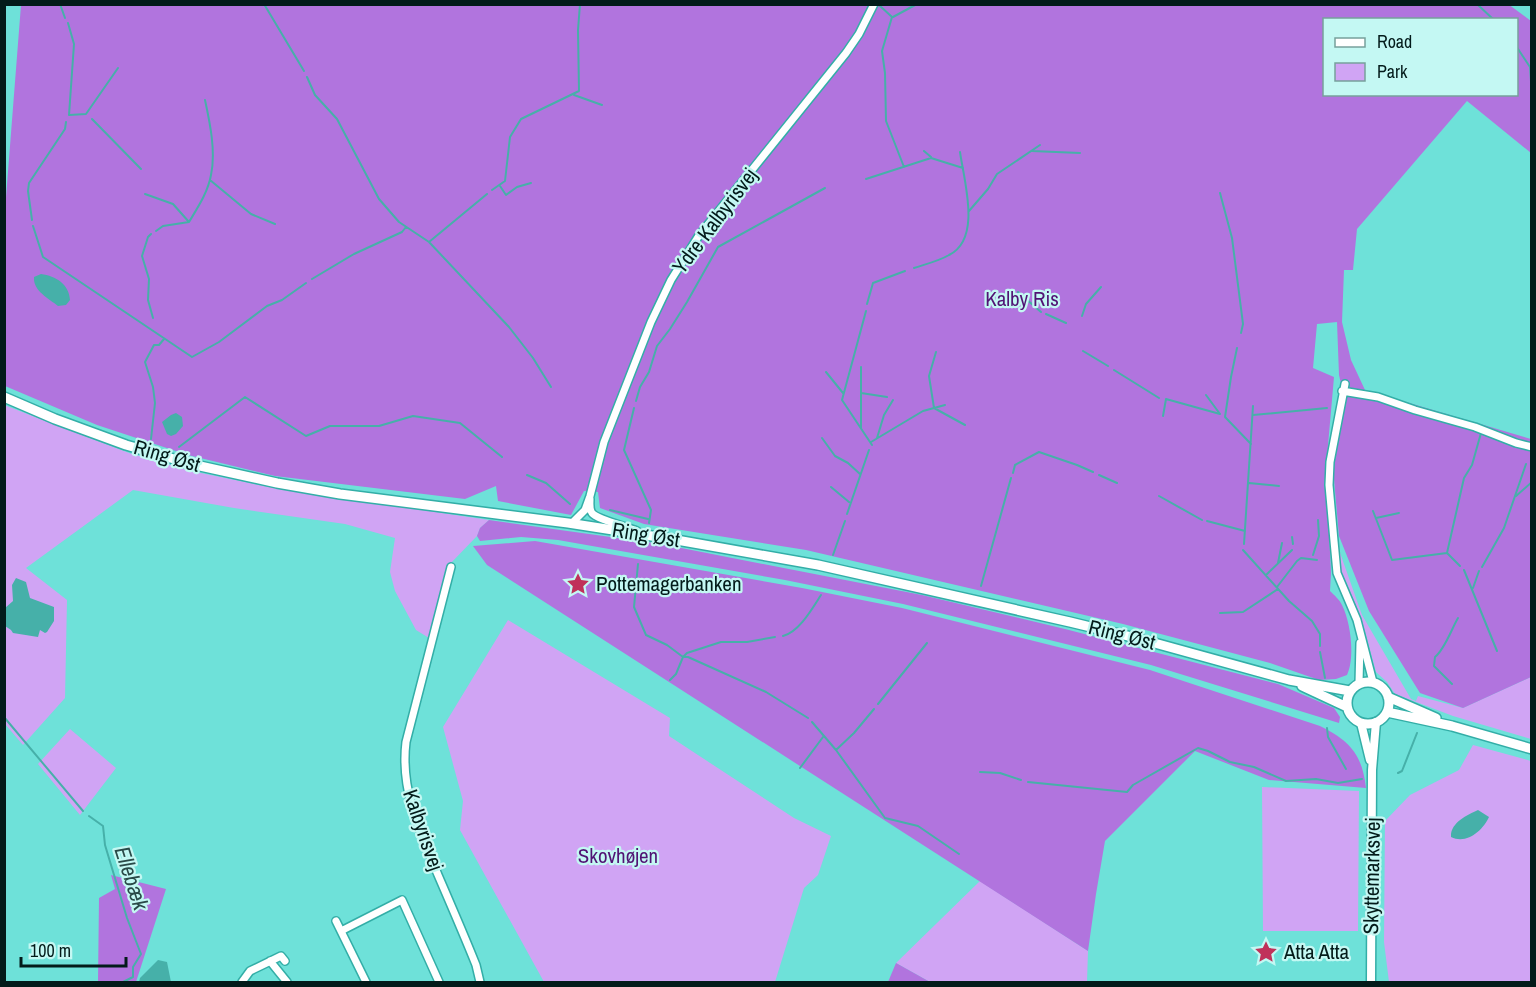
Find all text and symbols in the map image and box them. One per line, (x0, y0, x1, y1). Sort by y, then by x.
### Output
legend (1323, 18, 1518, 96)
text: Road (1377, 29, 1412, 54)
text: Park (1377, 59, 1408, 84)
street label: Ydre Kalbyrisvej (665, 162, 764, 279)
park label: Kalby Ris (985, 284, 1059, 313)
street label: Ring Øst (130, 432, 204, 479)
street label: Ring Øst (610, 515, 682, 554)
place label: Pottemagerbanken (596, 569, 742, 598)
place icon: Pottemagerbanken (565, 571, 591, 597)
street label: Ring Øst (1086, 612, 1159, 657)
street label: Kalbyrisvej (396, 785, 451, 874)
street label: Skyttemarksvej (1356, 817, 1387, 935)
park label: Skovhøjen (578, 841, 658, 870)
water label: Ellebæk (108, 842, 157, 915)
scale bar (21, 930, 126, 968)
place label: Atta Atta (1283, 937, 1350, 966)
text: 100 m (30, 938, 71, 963)
place icon: Atta Atta (1253, 939, 1279, 965)

